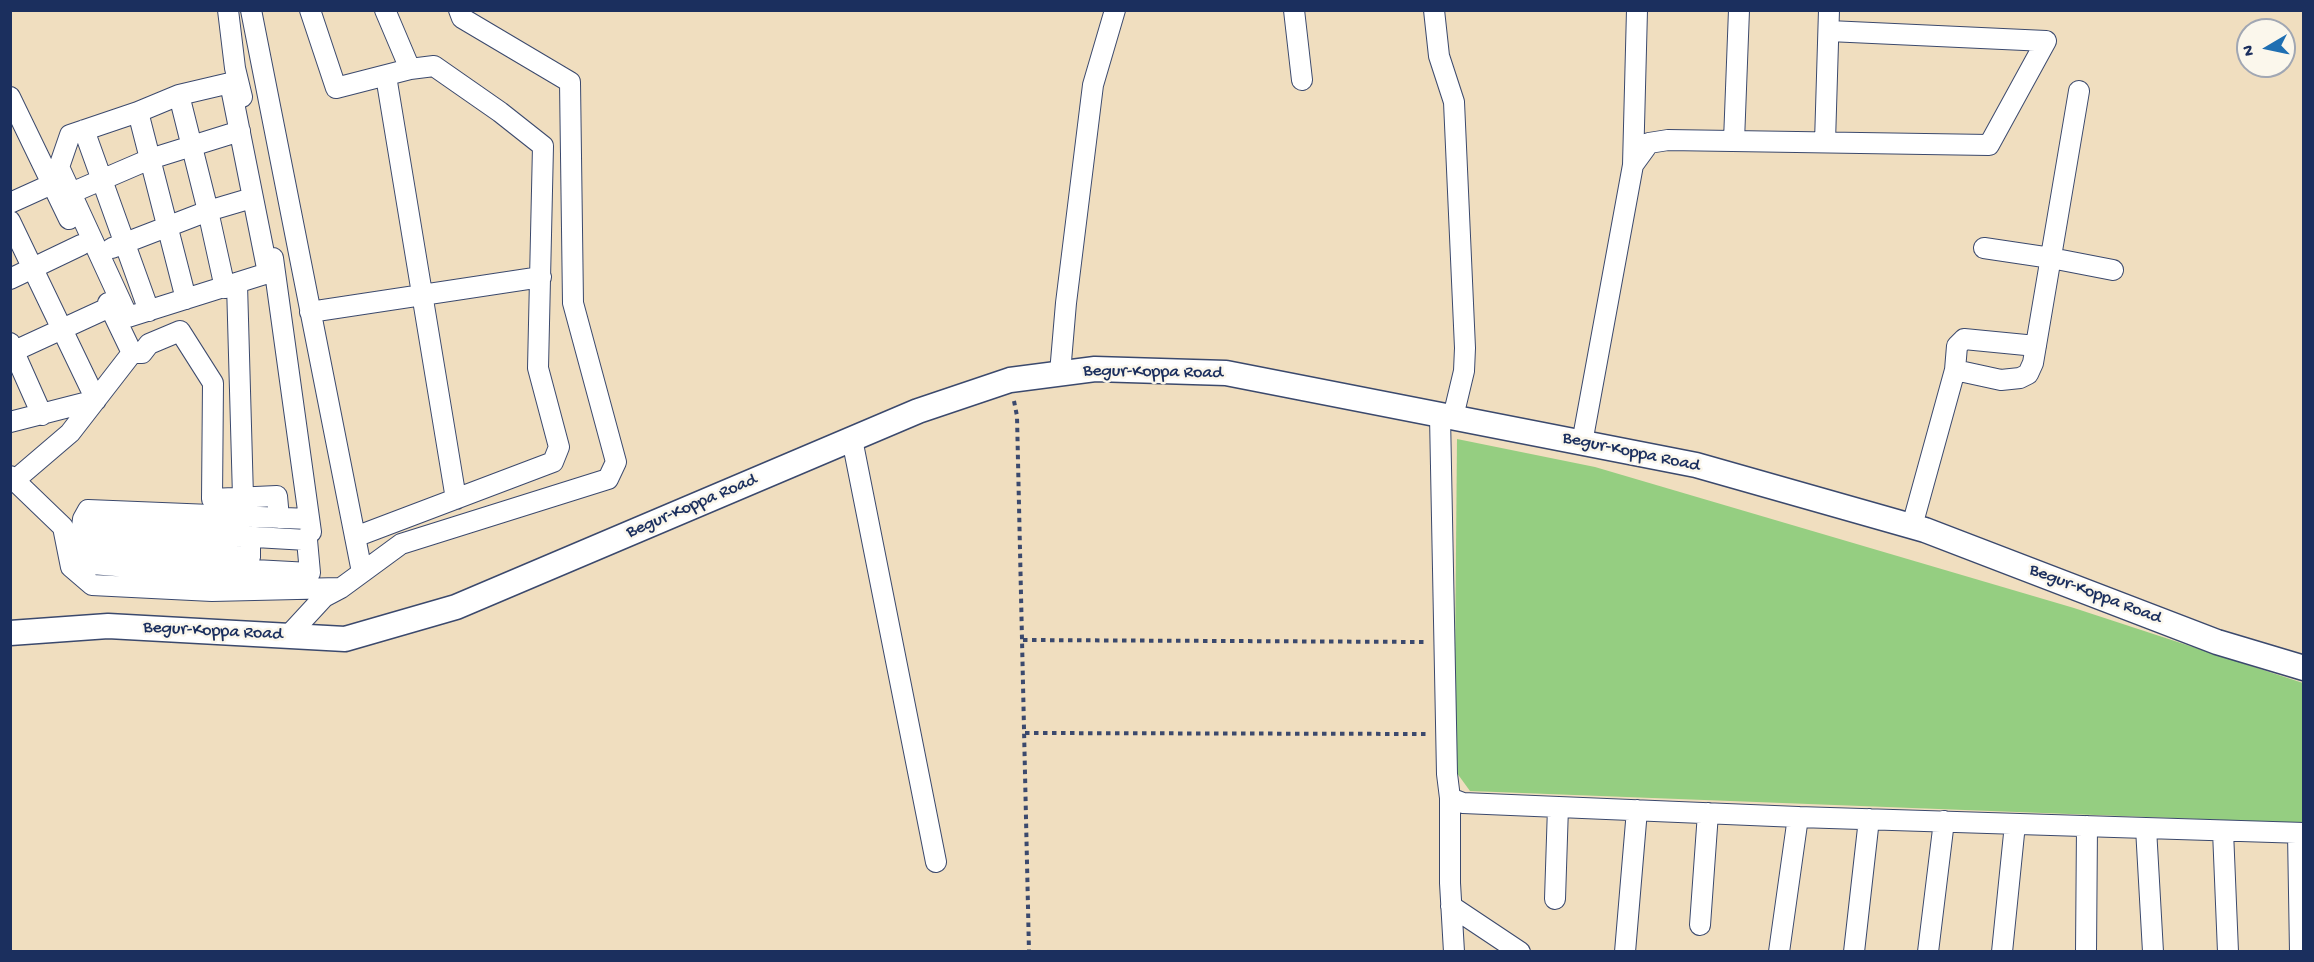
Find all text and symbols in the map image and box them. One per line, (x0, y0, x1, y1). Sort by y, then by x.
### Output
north arrow (2236, 18, 2296, 78)
text: N (2240, 44, 2260, 57)
street label: Begur-Koppa Road (1083, 361, 1223, 385)
street label: Begur-Koppa Road (1560, 428, 1702, 478)
street label: Begur-Koppa Road (623, 470, 761, 544)
street label: Begur-Koppa Road (2026, 560, 2164, 630)
street label: Begur-Koppa Road (143, 618, 283, 646)

